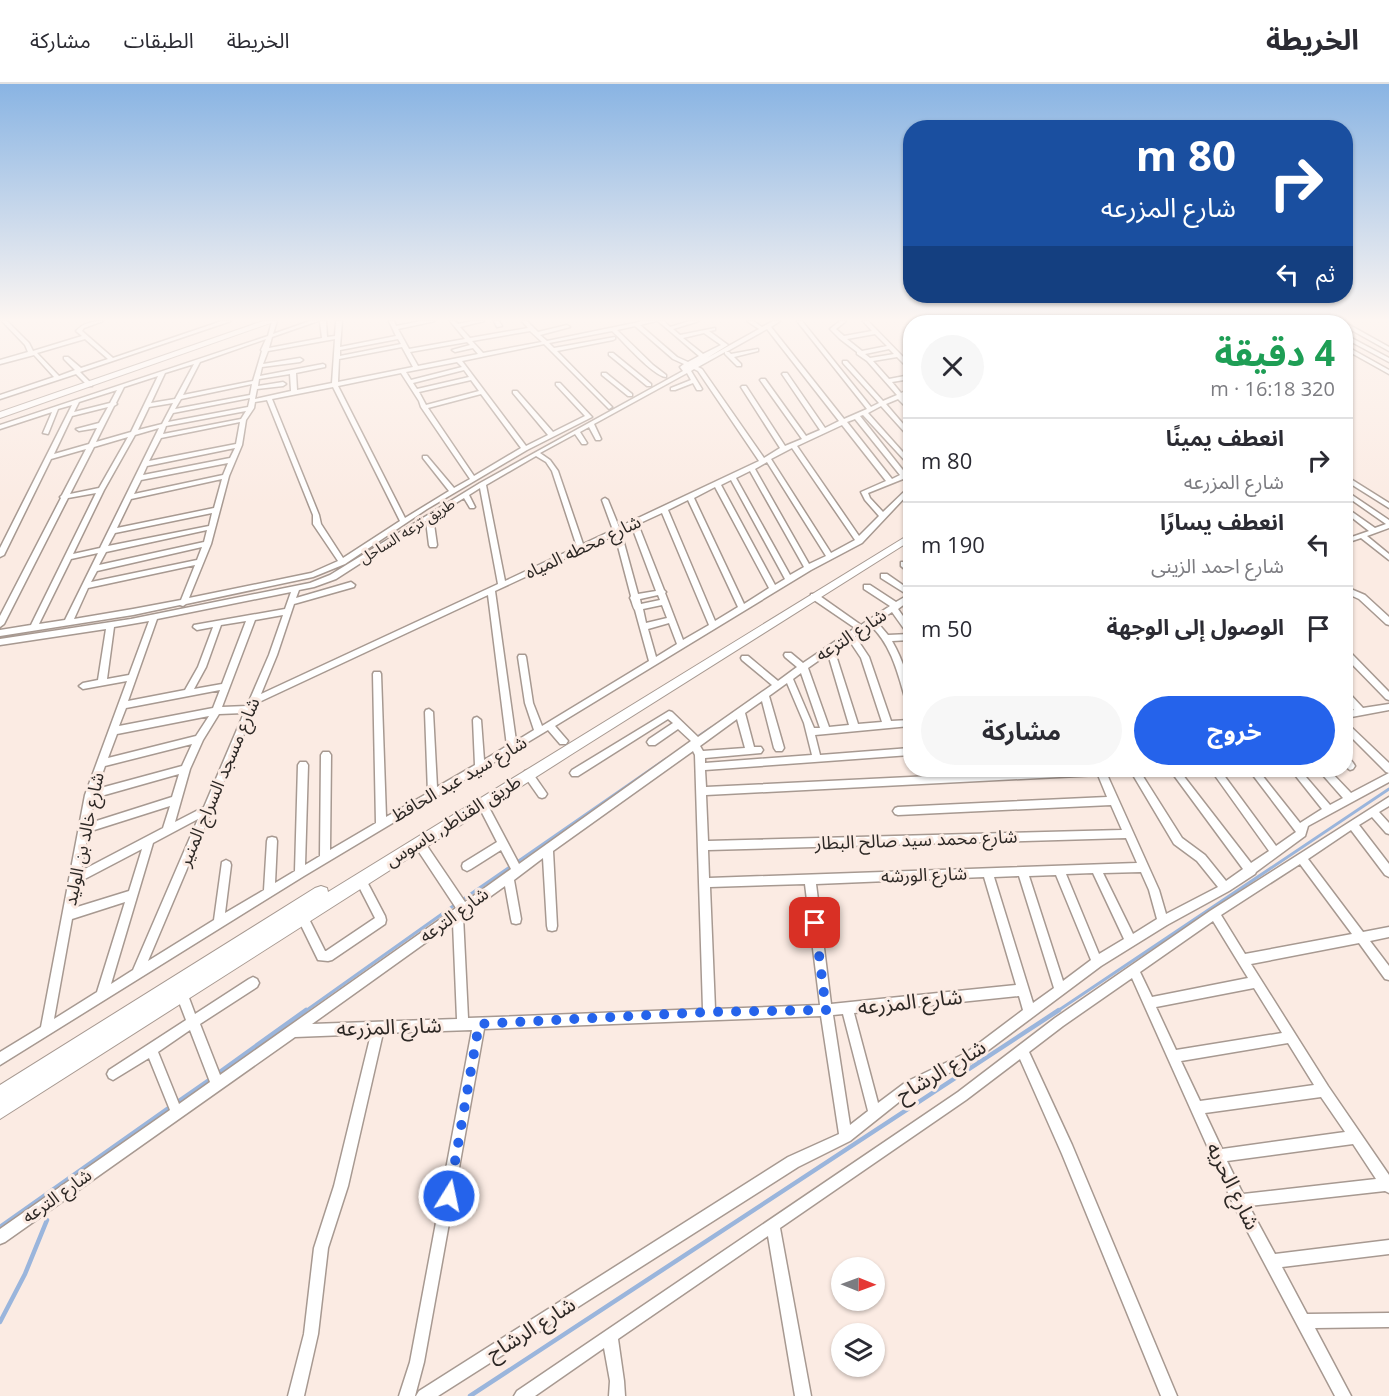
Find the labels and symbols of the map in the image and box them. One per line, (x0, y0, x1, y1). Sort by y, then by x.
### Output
street label: طريق ترعه الساحل (355, 493, 459, 568)
street label: شارع محطه المياه (521, 509, 646, 586)
street label: شارع الترعه (810, 602, 892, 669)
street label: شارع مسجد السراج المنير (171, 694, 267, 872)
street label: شارع سيد عبد الحافظ (386, 729, 532, 829)
street label: طريق القناطر, باسوس (380, 769, 525, 872)
street label: شارع خالد بن الوليد (57, 770, 112, 908)
street label: شارع محمد سيد صالح البطار (813, 823, 1018, 858)
street label: شارع الورشه (880, 861, 968, 890)
street label: شارع الترعه (414, 881, 495, 950)
pin (789, 897, 840, 948)
street label: شارع المزرعه (856, 982, 964, 1022)
street label: شارع المزرعه (336, 1010, 442, 1044)
street label: شارع الرشاح (890, 1032, 992, 1110)
street label: شارع الحريه (1199, 1137, 1267, 1235)
street label: شارع الترعه (17, 1162, 98, 1230)
position arrow (417, 1164, 481, 1228)
north arrow (831, 1257, 885, 1311)
street label: شارع الرشاح (480, 1290, 582, 1368)

